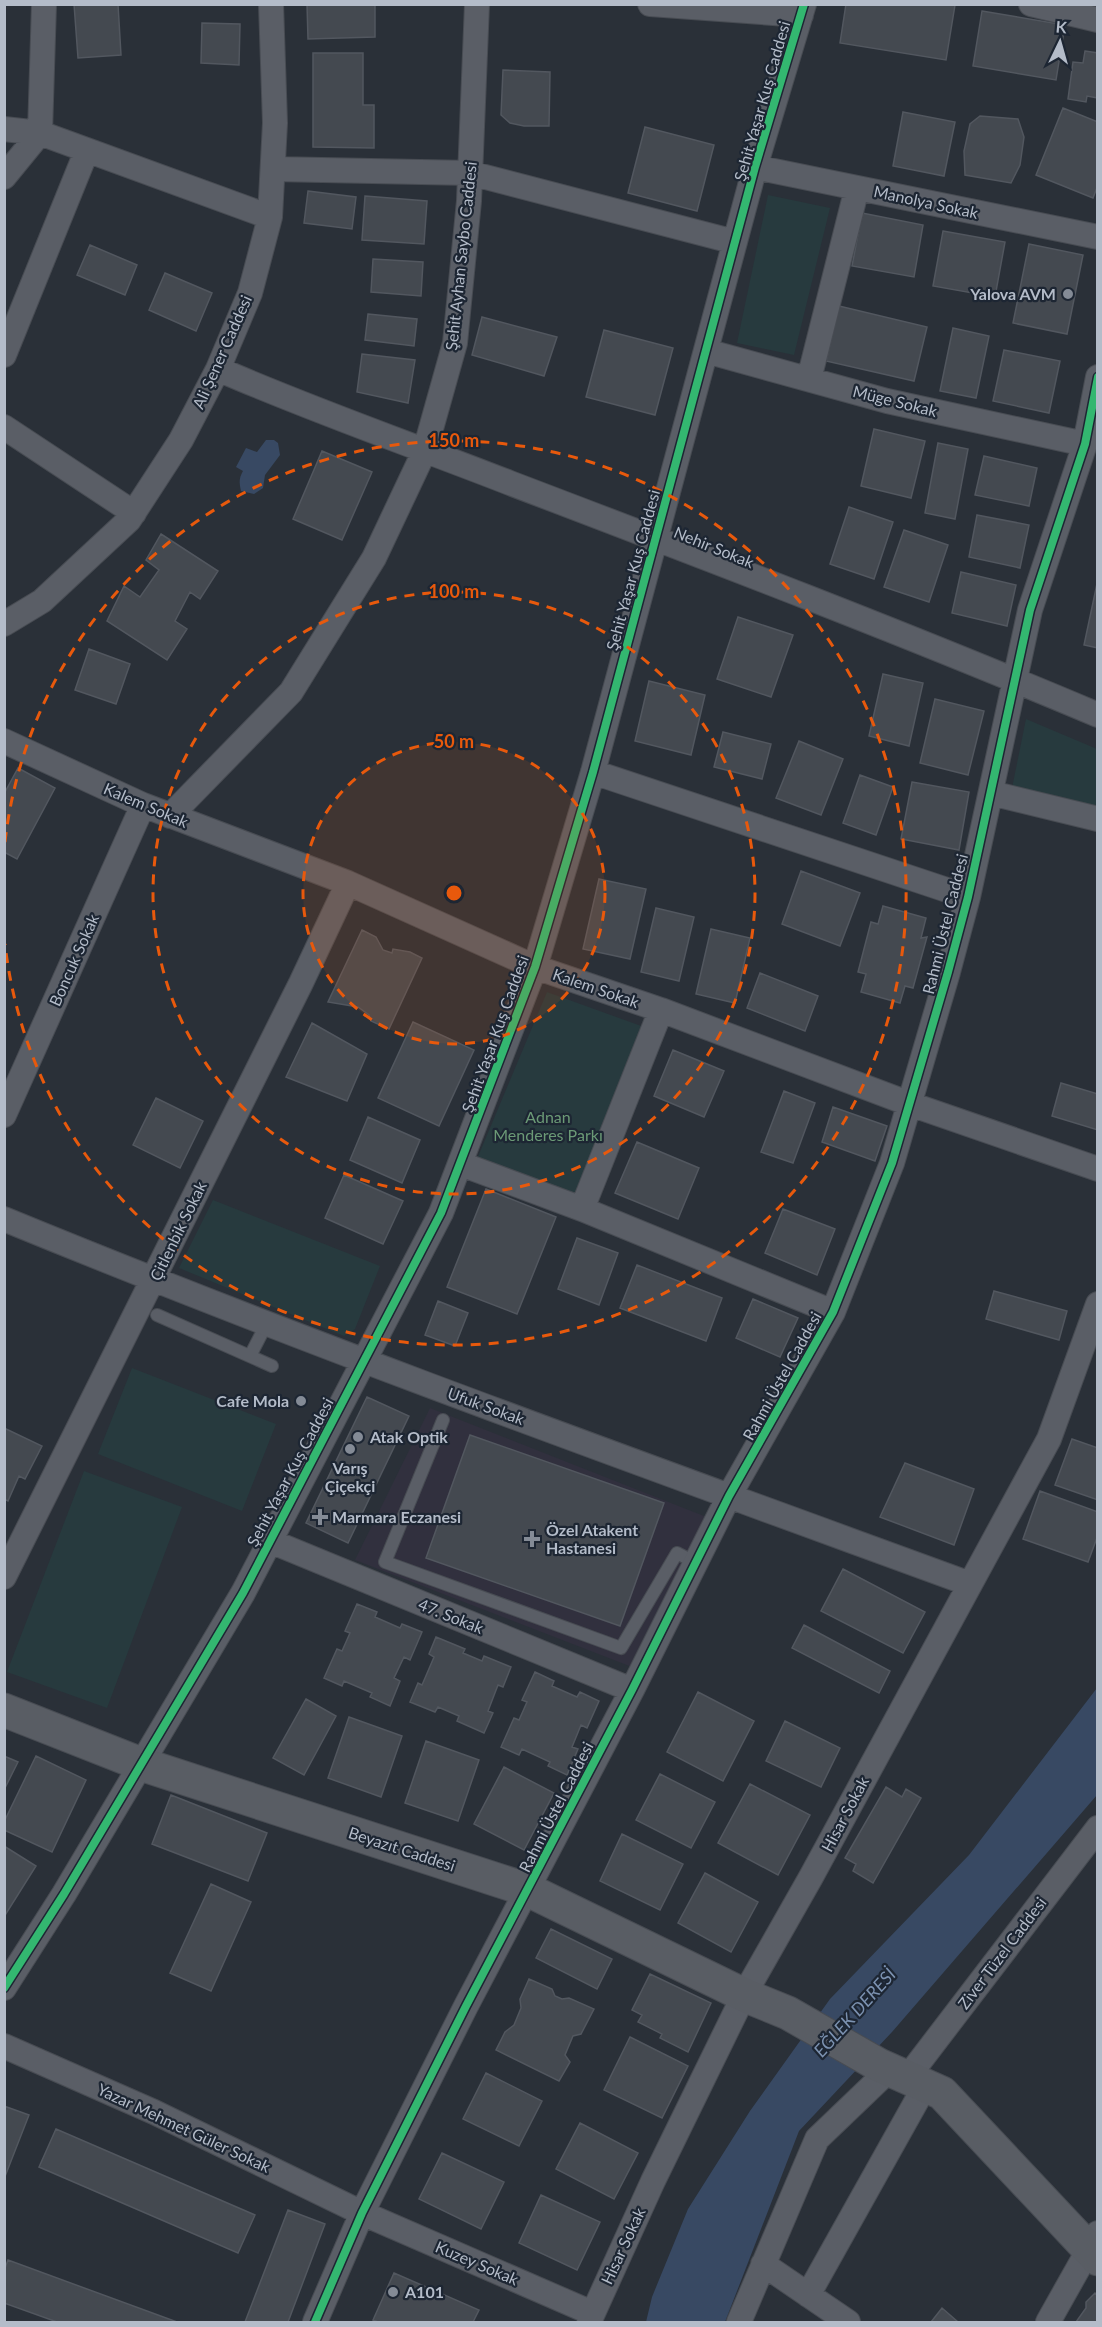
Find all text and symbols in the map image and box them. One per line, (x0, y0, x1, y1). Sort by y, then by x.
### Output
north arrow (1030, 12, 1090, 72)
text: K (1055, 17, 1069, 37)
street label: Şehit Yaşar Kuş Caddesi (730, 19, 793, 183)
street label: Şehit Ayhan Saybo Caddesi (441, 161, 480, 351)
street label: Manolya Sokak (872, 181, 981, 222)
place label: Yalova AVM (969, 284, 1056, 303)
marker: Yalova AVM (1061, 287, 1075, 301)
street label: Ali Şener Caddesi (188, 292, 255, 412)
street label: Müge Sokak (851, 381, 940, 420)
text: 150 m (429, 429, 479, 451)
street label: Şehit Yaşar Kuş Caddesi (602, 487, 663, 652)
street label: Nehir Sokak (671, 522, 758, 572)
text: 100 m (429, 580, 479, 602)
text: 50 m (434, 730, 474, 752)
street label: Kalem Sokak (101, 778, 192, 831)
street label: Rahmi Üstel Caddesi (918, 852, 971, 996)
centre of rings (444, 883, 464, 903)
street label: Boncuk Sokak (45, 910, 103, 1009)
street label: Şehit Yaşar Kuş Caddesi (457, 953, 532, 1115)
street label: Kalem Sokak (551, 964, 643, 1011)
park label: Adnan Menderes Parkı (493, 1107, 603, 1144)
street label: Çitlenbik Sokak (145, 1177, 210, 1284)
street label: Rahmi Üstel Caddesi (738, 1308, 825, 1443)
street label: Ufuk Sokak (445, 1383, 528, 1428)
place label: Cafe Mola (216, 1391, 289, 1410)
street label: Şehit Yaşar Kuş Caddesi (242, 1394, 337, 1549)
marker: Cafe Mola (294, 1394, 308, 1408)
place label: Atak Optik (369, 1427, 448, 1446)
marker: Atak Optik (351, 1430, 365, 1444)
marker: Varış Çiçekçi (343, 1442, 357, 1456)
place label: Varış Çiçekçi (325, 1458, 375, 1495)
place label: Marmara Eczanesi (332, 1507, 461, 1526)
marker: Marmara Eczanesi (313, 1510, 327, 1524)
place label: Özel Atakent Hastanesi (546, 1520, 638, 1557)
marker: Özel Atakent Hastanesi (523, 1530, 541, 1548)
street label: 47. Sokak (416, 1594, 487, 1637)
street label: Rahmi Üstel Caddesi (514, 1738, 597, 1875)
street label: Hisar Sokak (817, 1772, 873, 1855)
street label: Beyazıt Caddesi (346, 1822, 458, 1875)
street label: Ziver Tüzel Caddesi (953, 1893, 1050, 2012)
water label: EĞLEK DERESİ (809, 1963, 900, 2061)
street label: Yazar Mehmet Güler Sokak (95, 2079, 274, 2176)
street label: Hisar Sokak (597, 2204, 649, 2287)
street label: Kuzey Sokak (433, 2237, 522, 2289)
place label: A101 (404, 2282, 444, 2301)
marker: A101 (386, 2285, 400, 2299)

